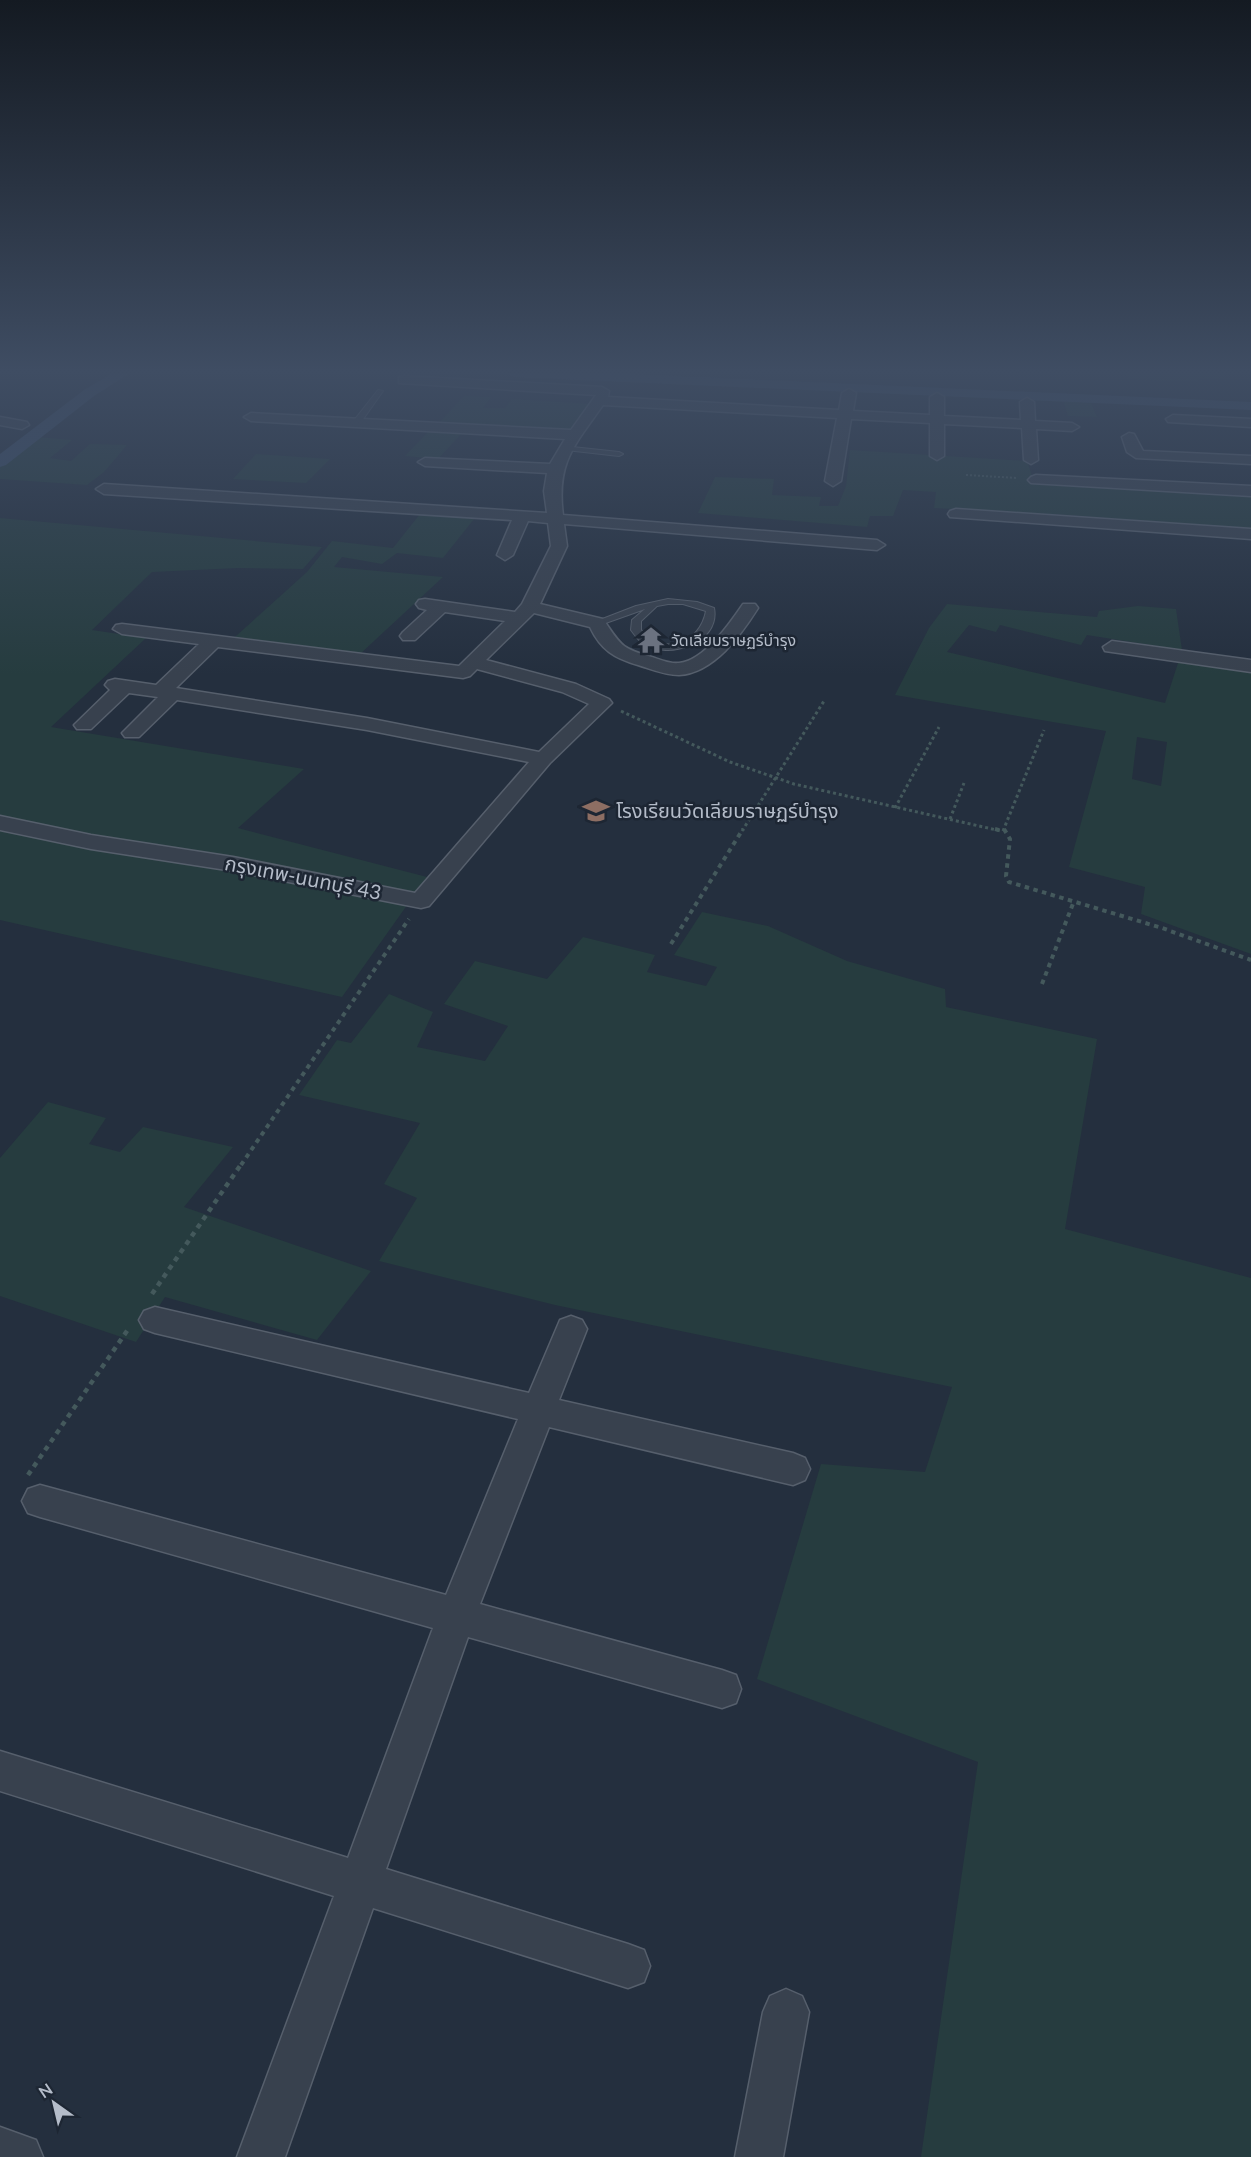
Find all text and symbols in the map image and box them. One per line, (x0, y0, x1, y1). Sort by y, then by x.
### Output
temple icon: วัดเลียบราษฏร์บำรุง (636, 625, 666, 655)
place label: วัดเลียบราษฏร์บำรุง (671, 630, 796, 650)
school or university icon: โรงเรียนวัดเลียบราษฏร์บำรุง (581, 796, 611, 826)
place label: โรงเรียนวัดเลียบราษฏร์บำรุง (616, 798, 839, 823)
street label: กรุงเทพ-นนทบุรี 43 (223, 850, 383, 905)
north arrow (24, 2073, 84, 2133)
text: N (35, 2079, 56, 2101)

